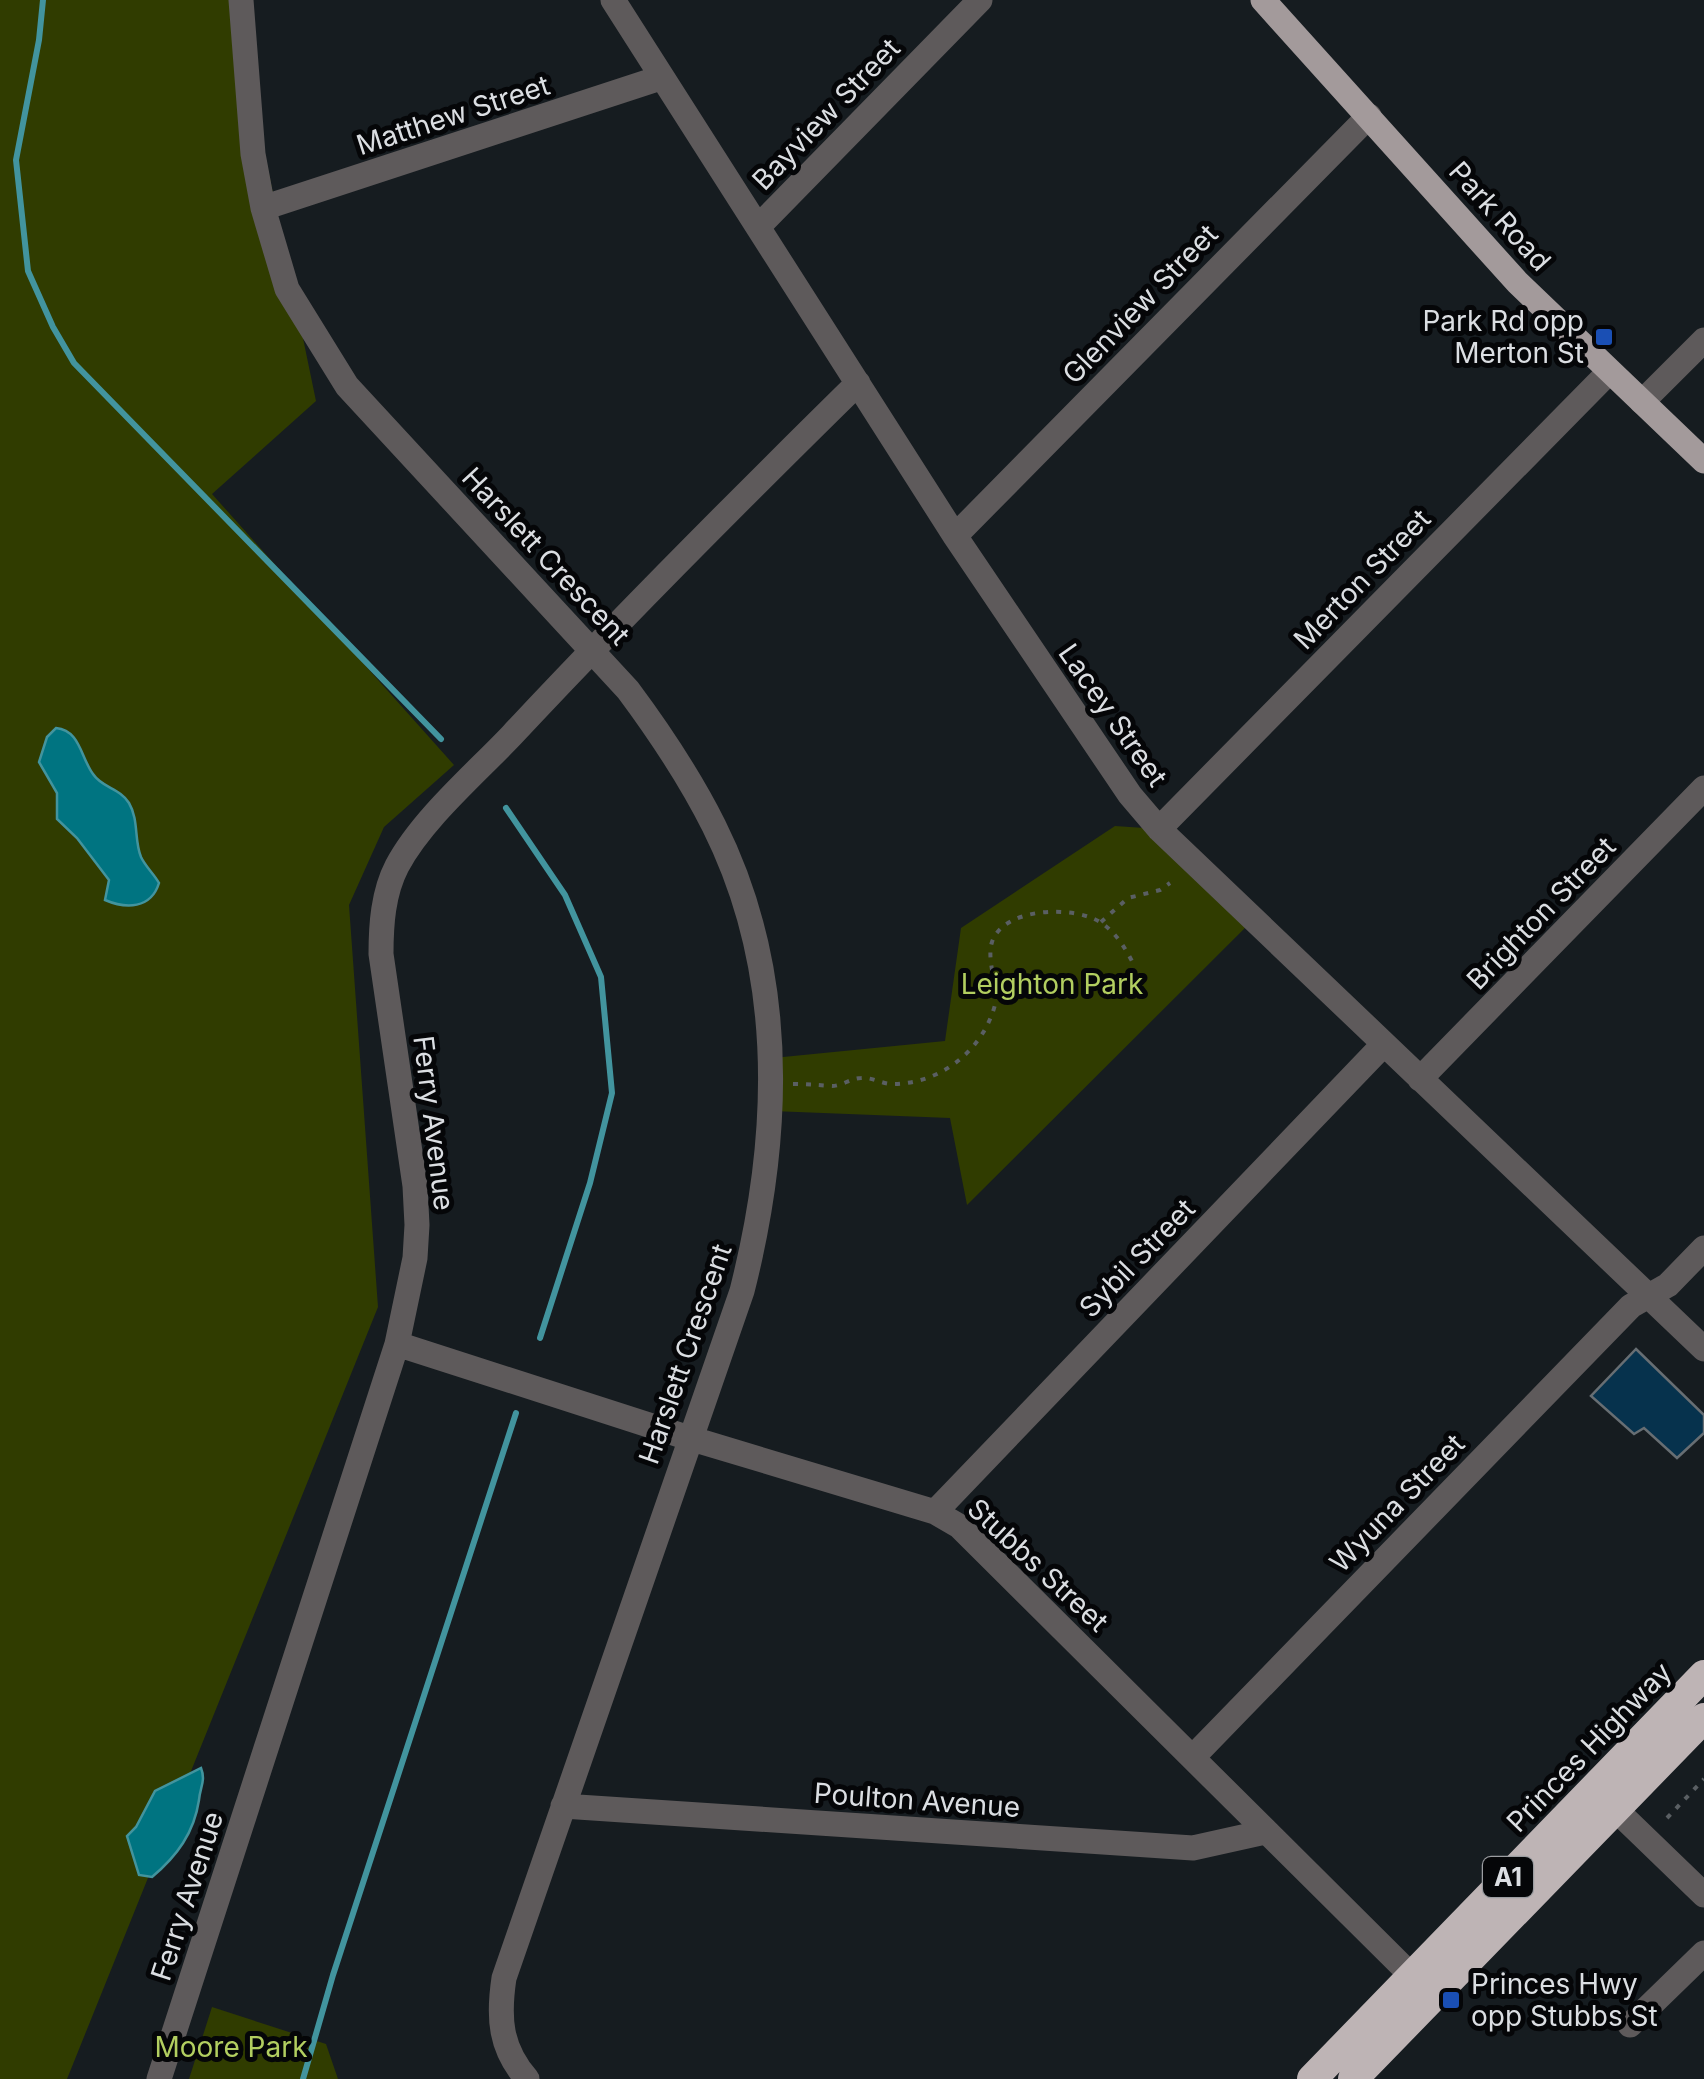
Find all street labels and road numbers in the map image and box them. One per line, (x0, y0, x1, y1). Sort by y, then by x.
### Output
street label: Bayview Street (745, 31, 907, 197)
street label: Matthew Street (352, 68, 554, 162)
street label: Park Road (1442, 154, 1558, 278)
street label: Glenview Street (1055, 217, 1225, 391)
street label: Harslett Crescent (455, 460, 637, 652)
street label: Merton Street (1287, 502, 1437, 656)
street label: Lacey Street (1051, 637, 1175, 793)
street label: Brighton Street (1460, 830, 1622, 996)
street label: Ferry Avenue (406, 1034, 462, 1212)
street label: Sybil Street (1072, 1192, 1202, 1324)
street label: Harslett Crescent (631, 1240, 739, 1468)
street label: Wyuna Street (1323, 1427, 1471, 1579)
street label: Stubbs Street (961, 1491, 1115, 1639)
street label: Princes Highway (1500, 1655, 1678, 1839)
street label: Poulton Avenue (813, 1776, 1021, 1824)
street label: Ferry Avenue (144, 1807, 230, 1985)
road number: A1 (1483, 1857, 1533, 1897)

